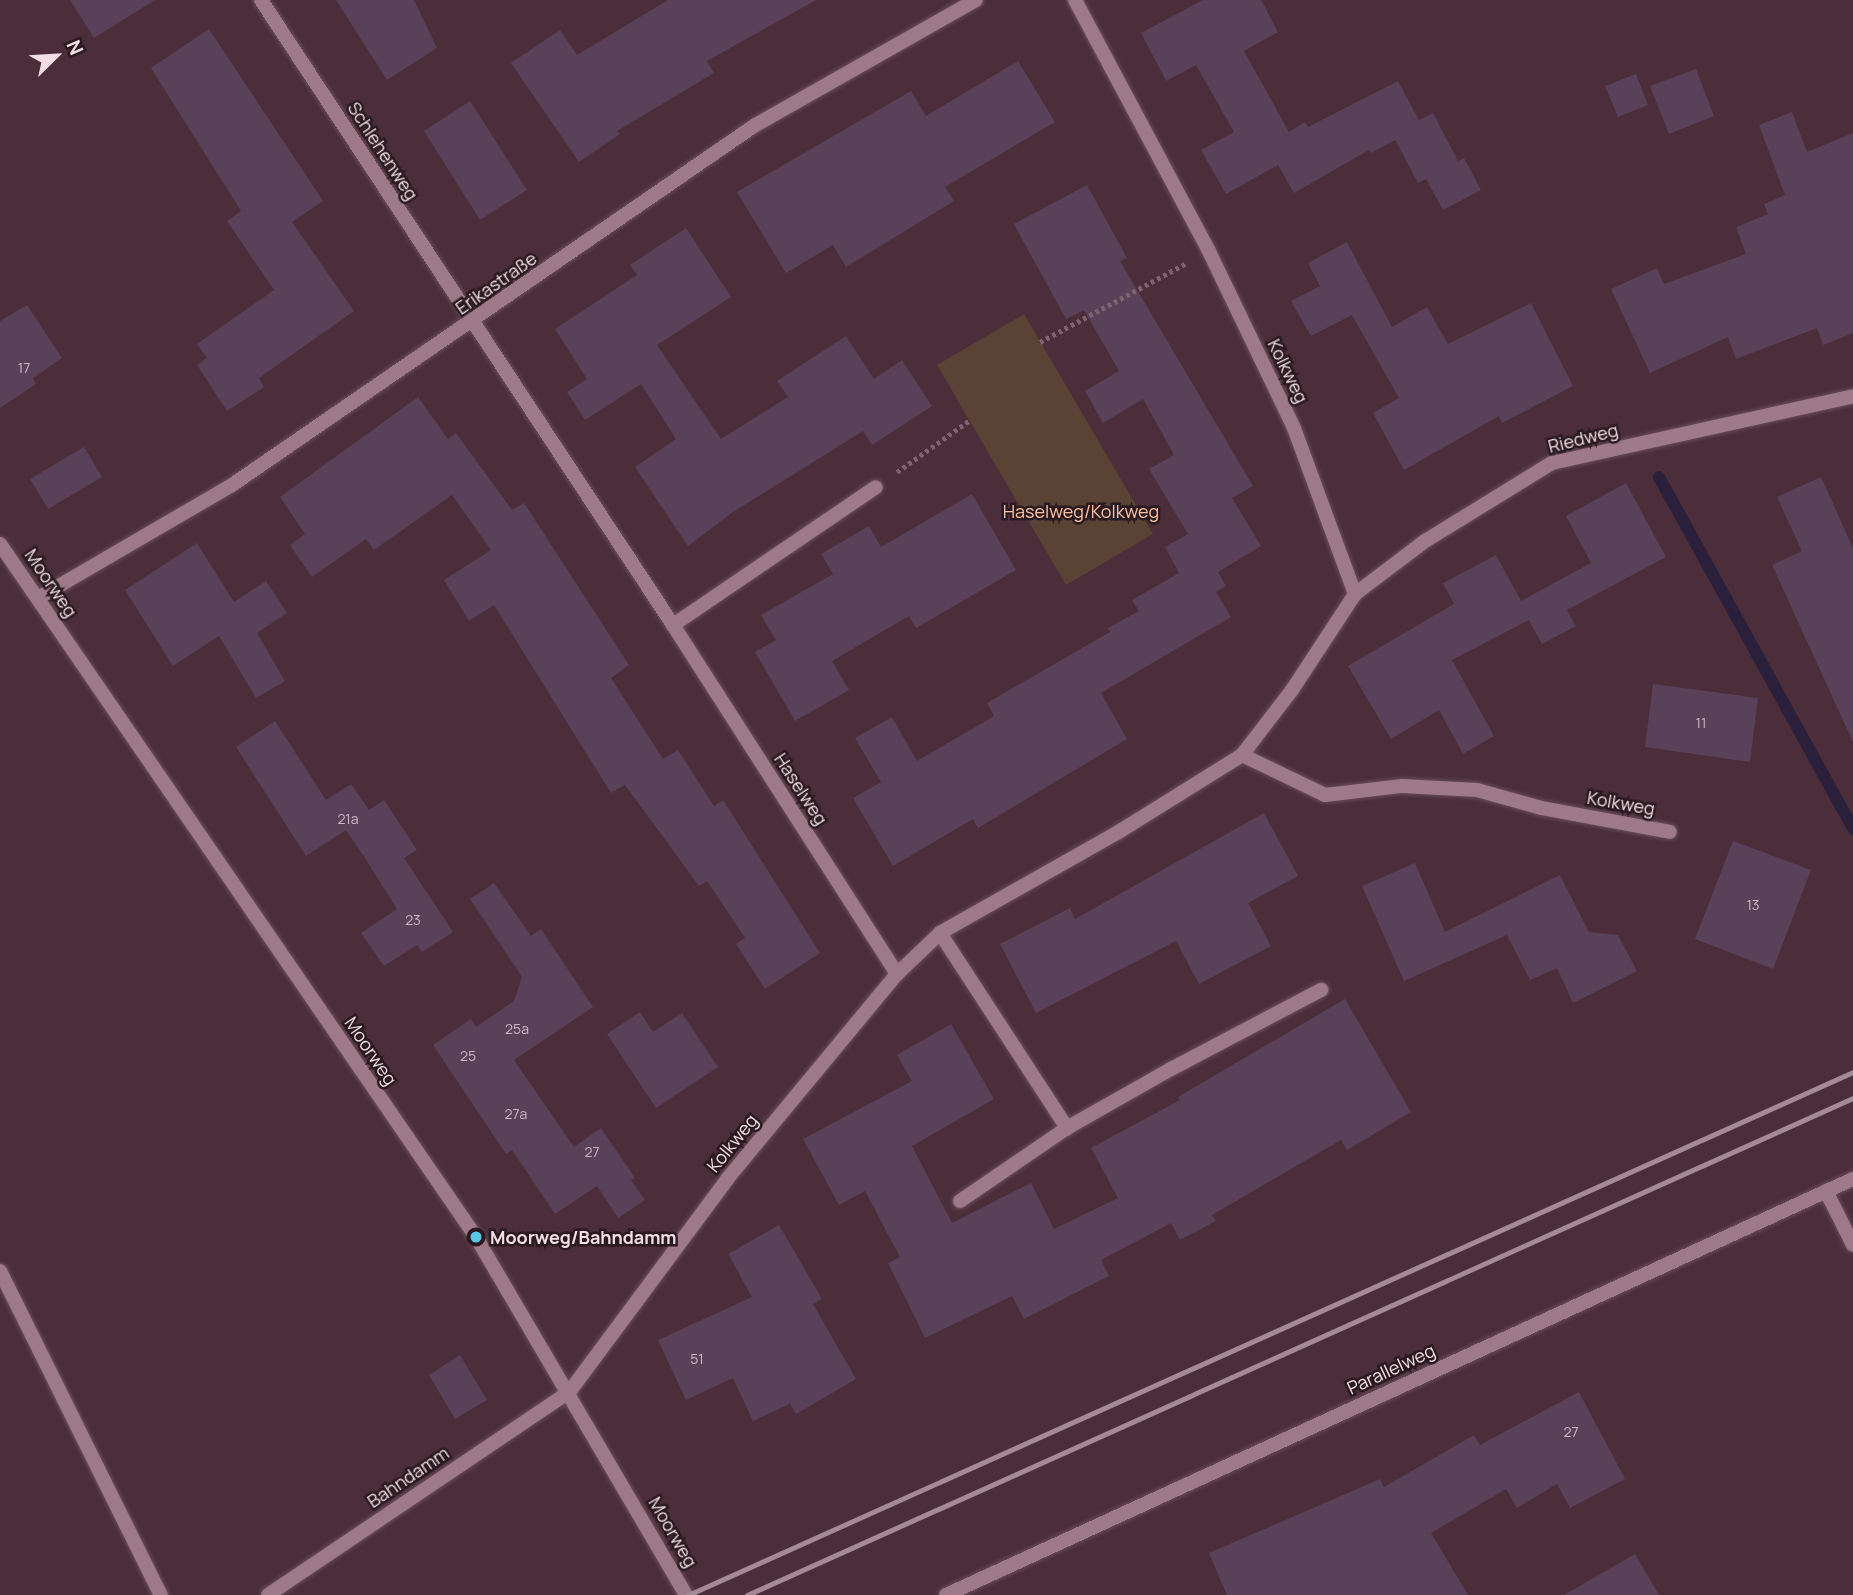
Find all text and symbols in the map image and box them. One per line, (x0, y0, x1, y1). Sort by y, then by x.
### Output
north arrow (21, 21, 91, 91)
text: N (61, 36, 90, 59)
street label: Schlehenweg (343, 98, 423, 204)
street label: Erikastraße (451, 247, 541, 319)
street label: Kolkweg (1263, 336, 1313, 406)
house number: 17 (18, 360, 30, 376)
street label: Riedweg (1546, 419, 1620, 457)
park label: Haselweg/Kolkweg (1003, 500, 1159, 522)
street label: Moorweg (20, 545, 82, 621)
house number: 11 (1696, 715, 1706, 731)
street label: Haselweg (770, 749, 832, 829)
street label: Kolkweg (1585, 786, 1657, 820)
house number: 21a (337, 811, 359, 827)
house number: 13 (1746, 897, 1760, 913)
house number: 23 (405, 912, 421, 928)
street label: Moorweg (340, 1013, 402, 1089)
house number: 25a (505, 1021, 529, 1037)
house number: 25 (460, 1048, 476, 1064)
house number: 27a (505, 1106, 527, 1122)
street label: Kolkweg (702, 1110, 762, 1176)
house number: 27 (584, 1144, 600, 1160)
place label: Moorweg/Bahndamm (490, 1226, 677, 1248)
marker: Moorweg/Bahndamm (468, 1229, 484, 1245)
street label: Parallelweg (1344, 1339, 1438, 1399)
house number: 51 (690, 1351, 704, 1367)
house number: 27 (1563, 1424, 1579, 1440)
street label: Bahndamm (363, 1442, 453, 1512)
street label: Moorweg (644, 1493, 702, 1571)

